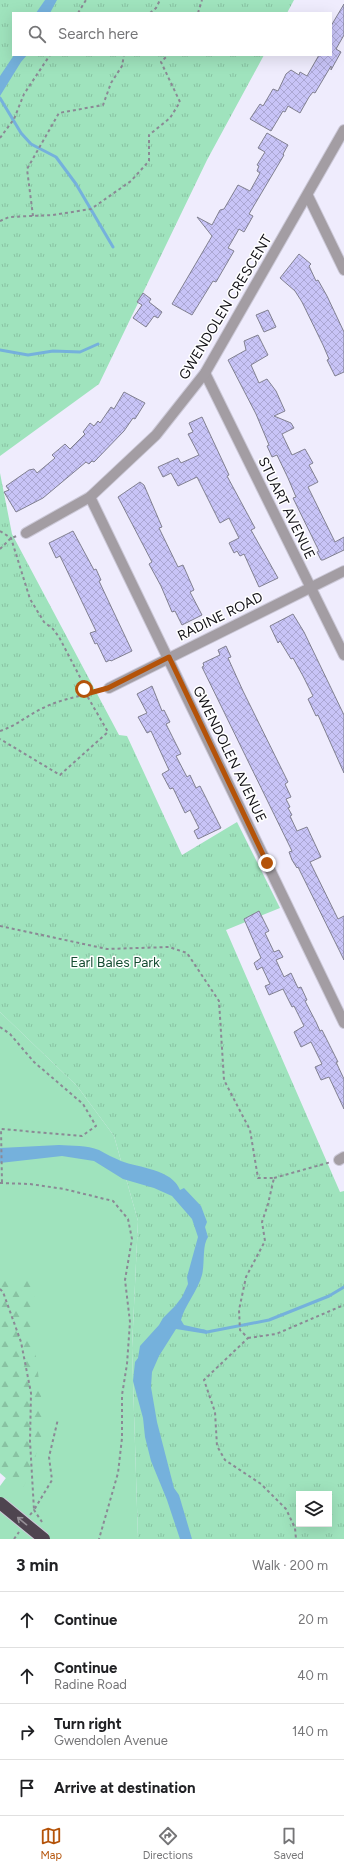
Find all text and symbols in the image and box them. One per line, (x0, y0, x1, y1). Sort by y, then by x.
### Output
search box (12, 12, 332, 56)
icon: search (26, 23, 48, 45)
text: Search here (58, 25, 138, 43)
street label: GWENDOLEN CRESCENT (175, 231, 276, 383)
street label: STUART AVENUE (254, 454, 319, 562)
street label: RADINE ROAD (175, 588, 266, 644)
route start (75, 680, 93, 698)
street label: GWENDOLEN AVENUE (189, 683, 270, 825)
route end (258, 854, 276, 872)
park label: Earl Bales Park (70, 954, 160, 971)
map controls (296, 1491, 332, 1527)
button: layers (296, 1491, 332, 1527)
one-way arrow (17, 1516, 28, 1525)
text: 3 min (16, 1555, 58, 1575)
text: Walk · 200 m (252, 1558, 328, 1573)
icon: ahead (16, 1609, 38, 1631)
text: Continue (54, 1611, 117, 1629)
text: 20 m (298, 1612, 328, 1627)
text: Continue (54, 1659, 117, 1677)
icon: ahead (16, 1665, 38, 1687)
text: 40 m (297, 1668, 328, 1683)
text: Radine Road (54, 1677, 127, 1692)
text: Turn right (54, 1715, 122, 1733)
icon: right (16, 1721, 38, 1743)
text: 140 m (292, 1724, 328, 1739)
text: Gwendolen Avenue (54, 1733, 168, 1748)
icon: arrive (16, 1777, 38, 1799)
text: Arrive at destination (54, 1779, 195, 1797)
tab: Map (40, 1825, 62, 1862)
tab: Directions (143, 1825, 193, 1862)
tab: Saved (273, 1825, 304, 1862)

